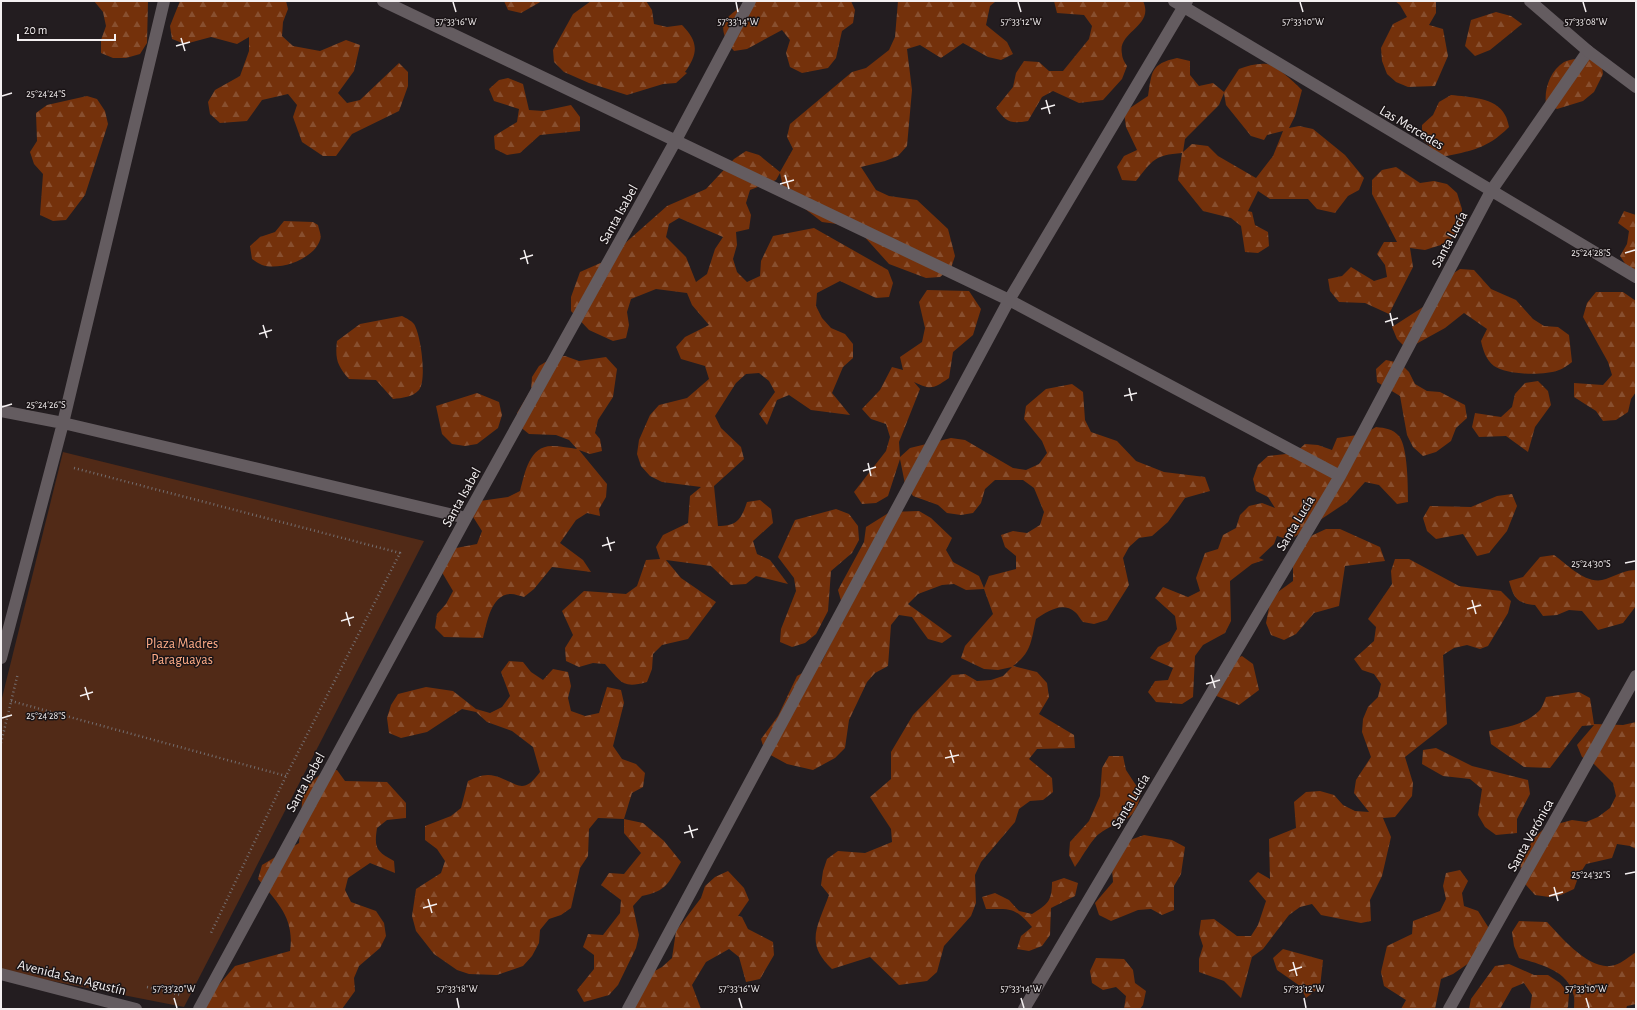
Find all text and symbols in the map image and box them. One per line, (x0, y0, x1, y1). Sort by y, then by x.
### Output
scale bar (18, 16, 115, 42)
text: 57°33'16"W (435, 17, 477, 27)
text: 57°33'14"W (717, 17, 759, 27)
text: 57°33'12"W (1000, 17, 1042, 27)
text: 57°33'10"W (1282, 17, 1324, 27)
text: 57°33'08"W (1564, 17, 1608, 27)
text: 20 m (24, 24, 47, 36)
text: 25°24'24"S (26, 89, 66, 99)
street label: Las Mercedes (1377, 103, 1446, 152)
street label: Santa Isabel (597, 183, 641, 246)
street label: Santa Lucía (1429, 209, 1471, 270)
text: 25°24'28"S (1571, 248, 1611, 258)
text: 25°24'26"S (26, 400, 66, 410)
street label: Santa Isabel (440, 466, 484, 529)
street label: Santa Lucía (1274, 493, 1318, 553)
text: 25°24'30"S (1571, 559, 1611, 569)
park label: Plaza Madres Paraguayas (146, 637, 218, 667)
text: 25°24'28"S (26, 711, 66, 721)
street label: Santa Isabel (284, 751, 328, 814)
street label: Santa Lucía (1109, 771, 1153, 831)
street label: Santa Verónica (1505, 796, 1557, 874)
text: 25°24'32"S (1572, 870, 1611, 880)
street label: Avenida San Agustín (16, 958, 127, 998)
text: 57°33'20"W (153, 984, 196, 994)
text: 57°33'18"W (436, 984, 478, 994)
text: 57°33'16"W (718, 984, 760, 994)
text: 57°33'14"W (1000, 984, 1042, 994)
text: 57°33'12"W (1283, 984, 1325, 994)
text: 57°33'10"W (1565, 984, 1607, 994)

